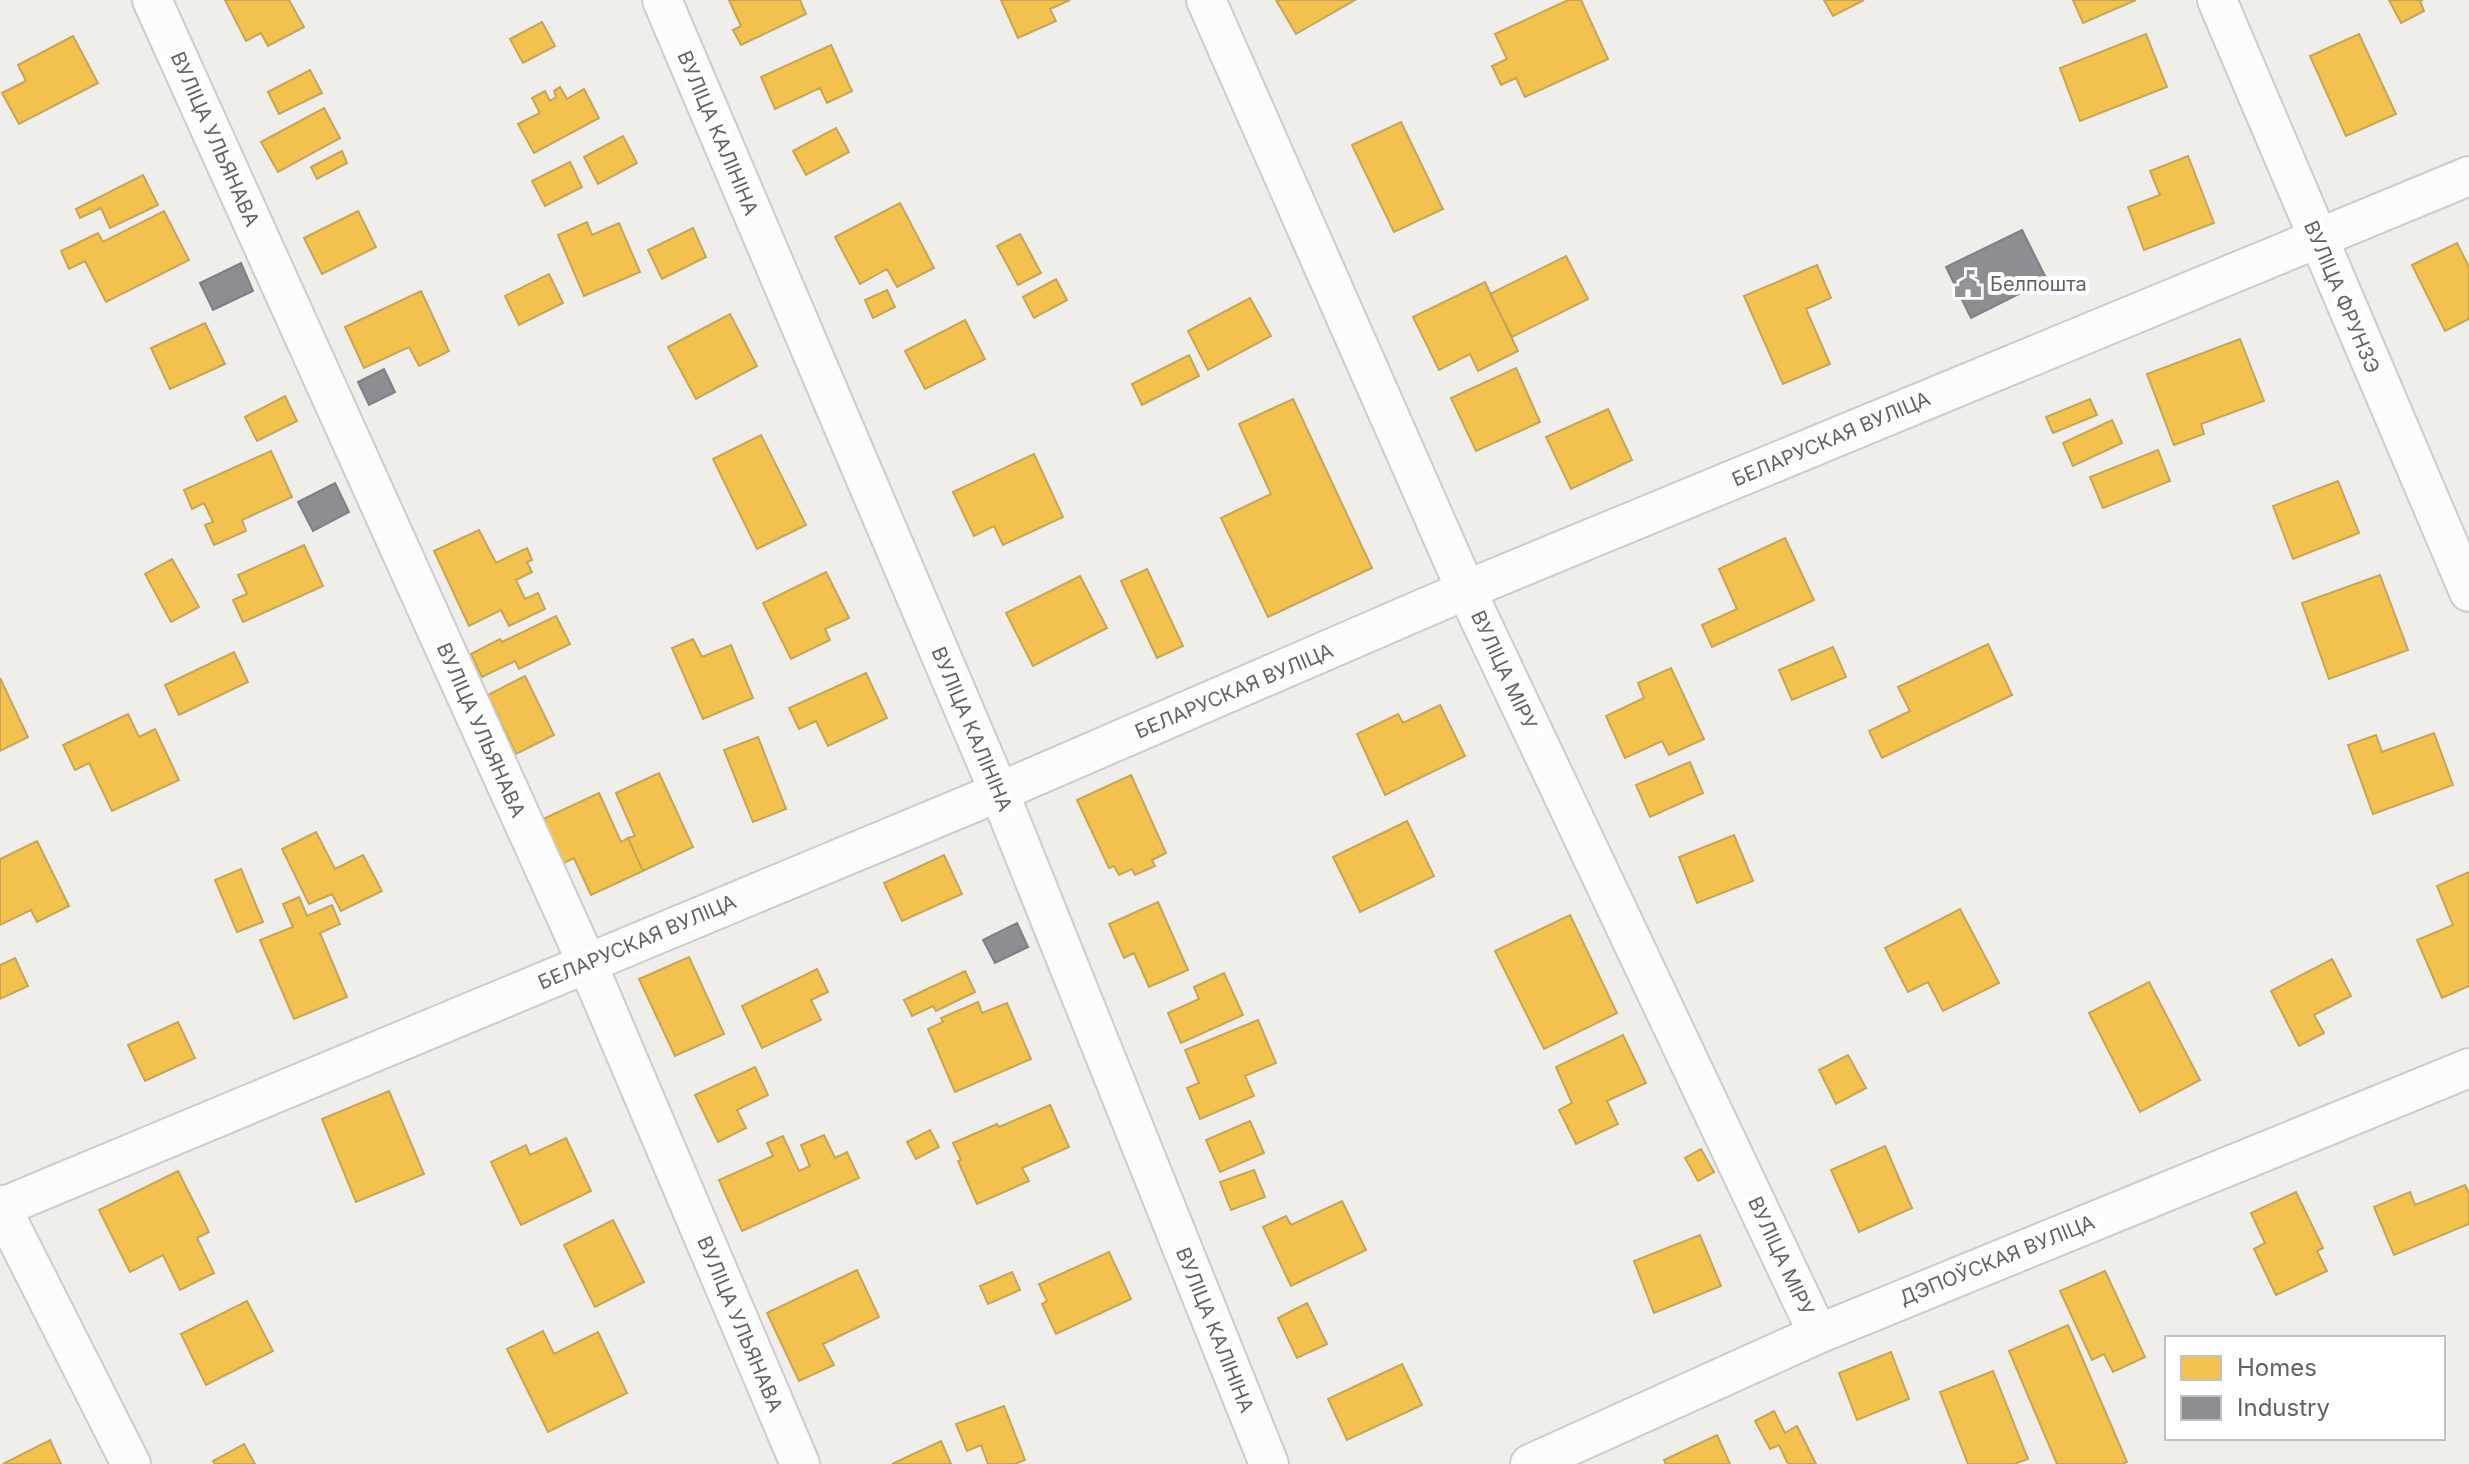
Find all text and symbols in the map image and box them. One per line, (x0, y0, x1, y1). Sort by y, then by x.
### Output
street label: ВУЛІЦА КАЛІНІНА (673, 47, 764, 219)
street label: ВУЛІЦА УЛЬЯНАВА (166, 48, 264, 230)
street label: ВУЛІЦА ФРУНЗЭ (2299, 217, 2385, 377)
public building icon: Белпошта (1953, 269, 1983, 299)
place label: Белпошта (1990, 272, 2087, 296)
street label: БЕЛАРУСКАЯ ВУЛІЦА (1728, 386, 1934, 492)
street label: ВУЛІЦА МІРУ (1466, 607, 1542, 734)
street label: БЕЛАРУСКАЯ ВУЛІЦА (1131, 638, 1337, 744)
street label: ВУЛІЦА УЛЬЯНАВА (432, 639, 530, 821)
street label: ВУЛІЦА КАЛІНІНА (927, 643, 1018, 815)
street label: БЕЛАРУСКАЯ ВУЛІЦА (534, 889, 740, 995)
street label: ВУЛІЦА МІРУ (1743, 1193, 1819, 1320)
street label: ДЭПОЎСКАЯ ВУЛІЦА (1896, 1209, 2098, 1310)
street label: ВУЛІЦА УЛЬЯНАВА (692, 1232, 788, 1416)
street label: ВУЛІЦА КАЛІНІНА (1171, 1244, 1259, 1416)
legend (2165, 1336, 2445, 1440)
text: Homes (2237, 1353, 2317, 1382)
text: Industry (2237, 1393, 2330, 1422)

